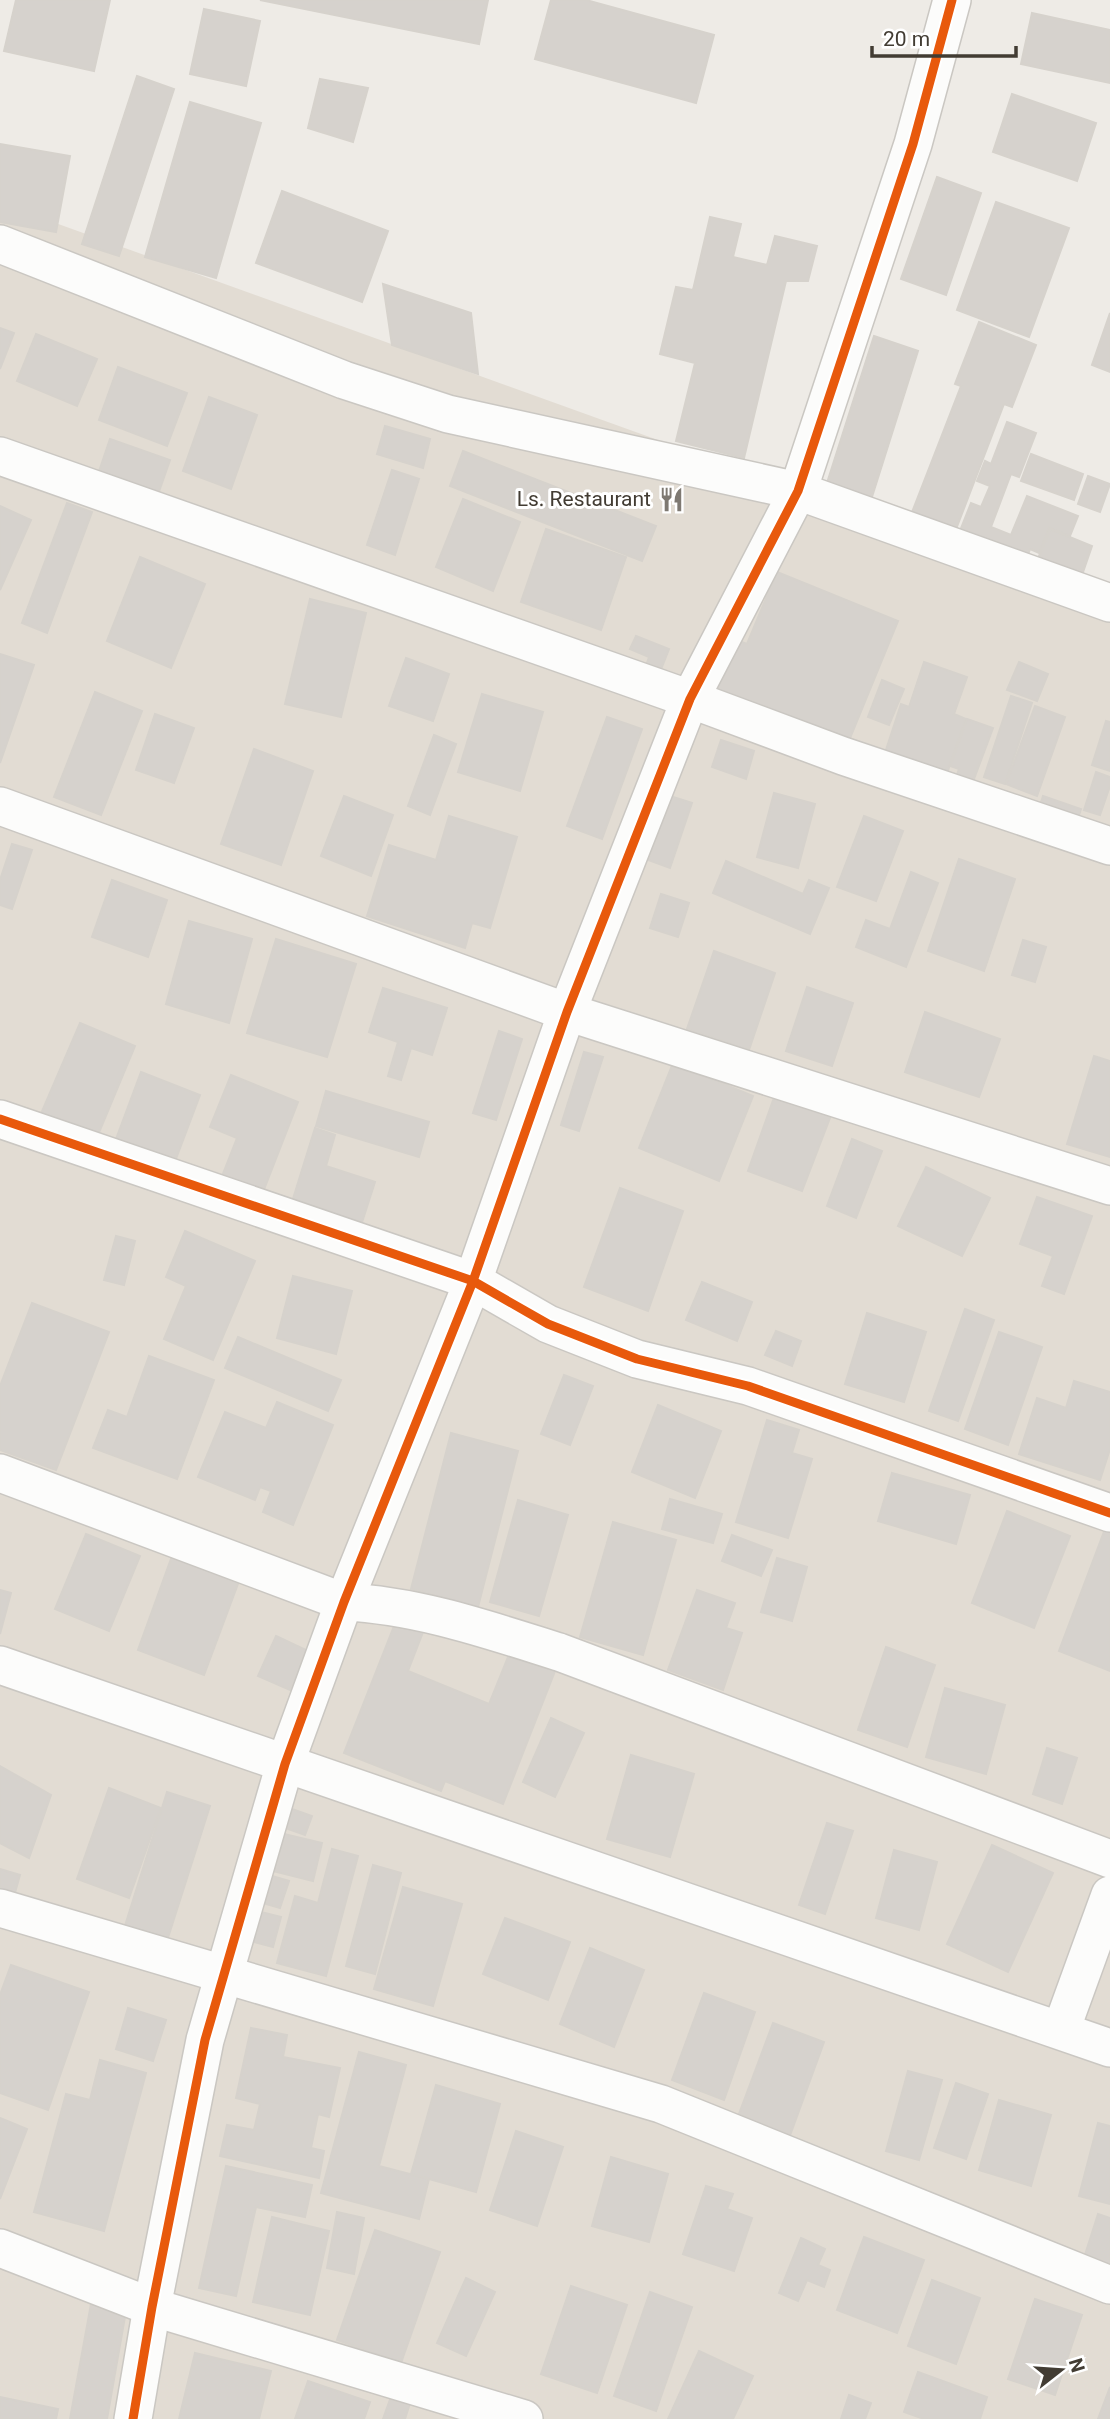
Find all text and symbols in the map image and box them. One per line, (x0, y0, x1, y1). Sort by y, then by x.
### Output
scale bar (872, 14, 1016, 58)
text: 20 m (883, 27, 930, 51)
restaurant icon: Ls. Restaurant (657, 485, 685, 513)
place label: Ls. Restaurant (517, 487, 651, 511)
north arrow (1026, 2335, 1096, 2405)
text: N (1064, 2355, 1090, 2375)

